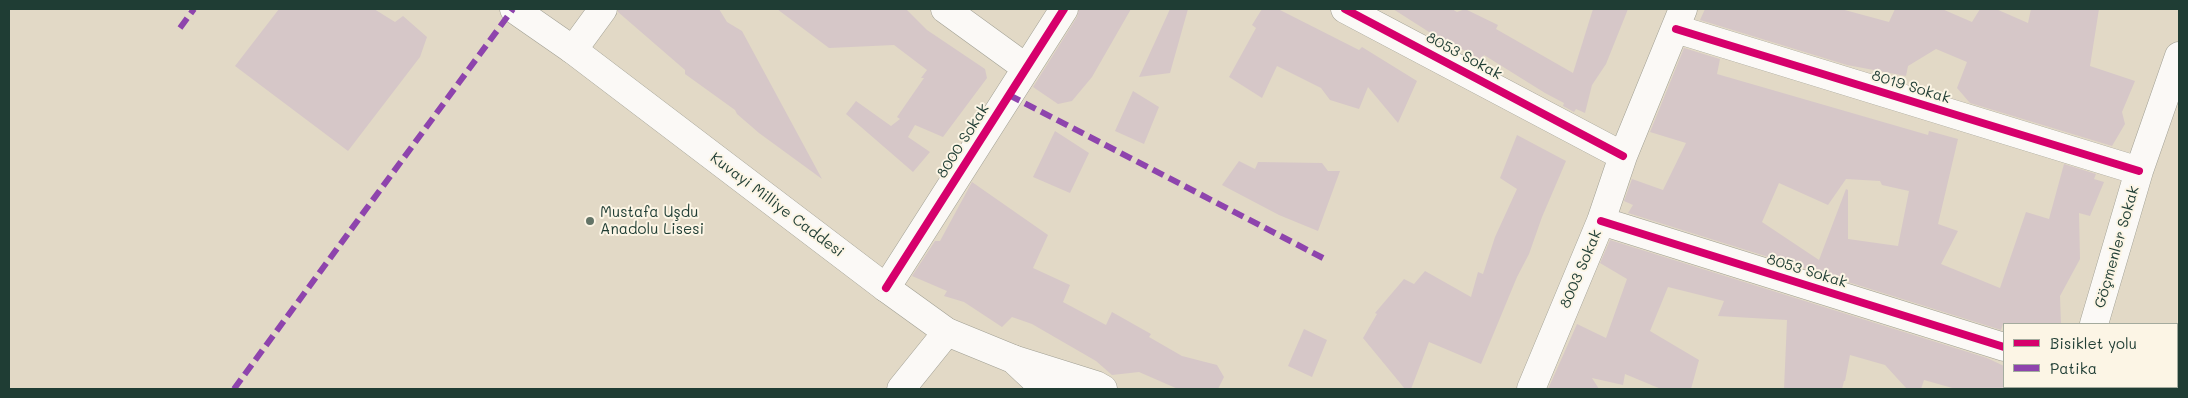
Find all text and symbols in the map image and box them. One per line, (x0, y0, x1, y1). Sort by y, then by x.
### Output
street label: 8053 Sokak (1423, 29, 1505, 83)
street label: 8019 Sokak (1869, 67, 1953, 107)
street label: 8000 Sokak (933, 101, 993, 181)
street label: Kuvayi Milliye Caddesi (707, 149, 847, 261)
street label: Göçmenler Sokak (2091, 184, 2143, 310)
place label: Mustafa Uşdu Anadolu Lisesi (600, 203, 704, 238)
marker: Mustafa Uşdu Anadolu Lisesi (584, 215, 596, 227)
street label: 8003 Sokak (1556, 227, 1606, 311)
street label: 8053 Sokak (1765, 250, 1849, 292)
legend (2003, 323, 2178, 388)
text: Bisiklet yolu (2050, 333, 2137, 353)
text: Patika (2050, 358, 2097, 378)

